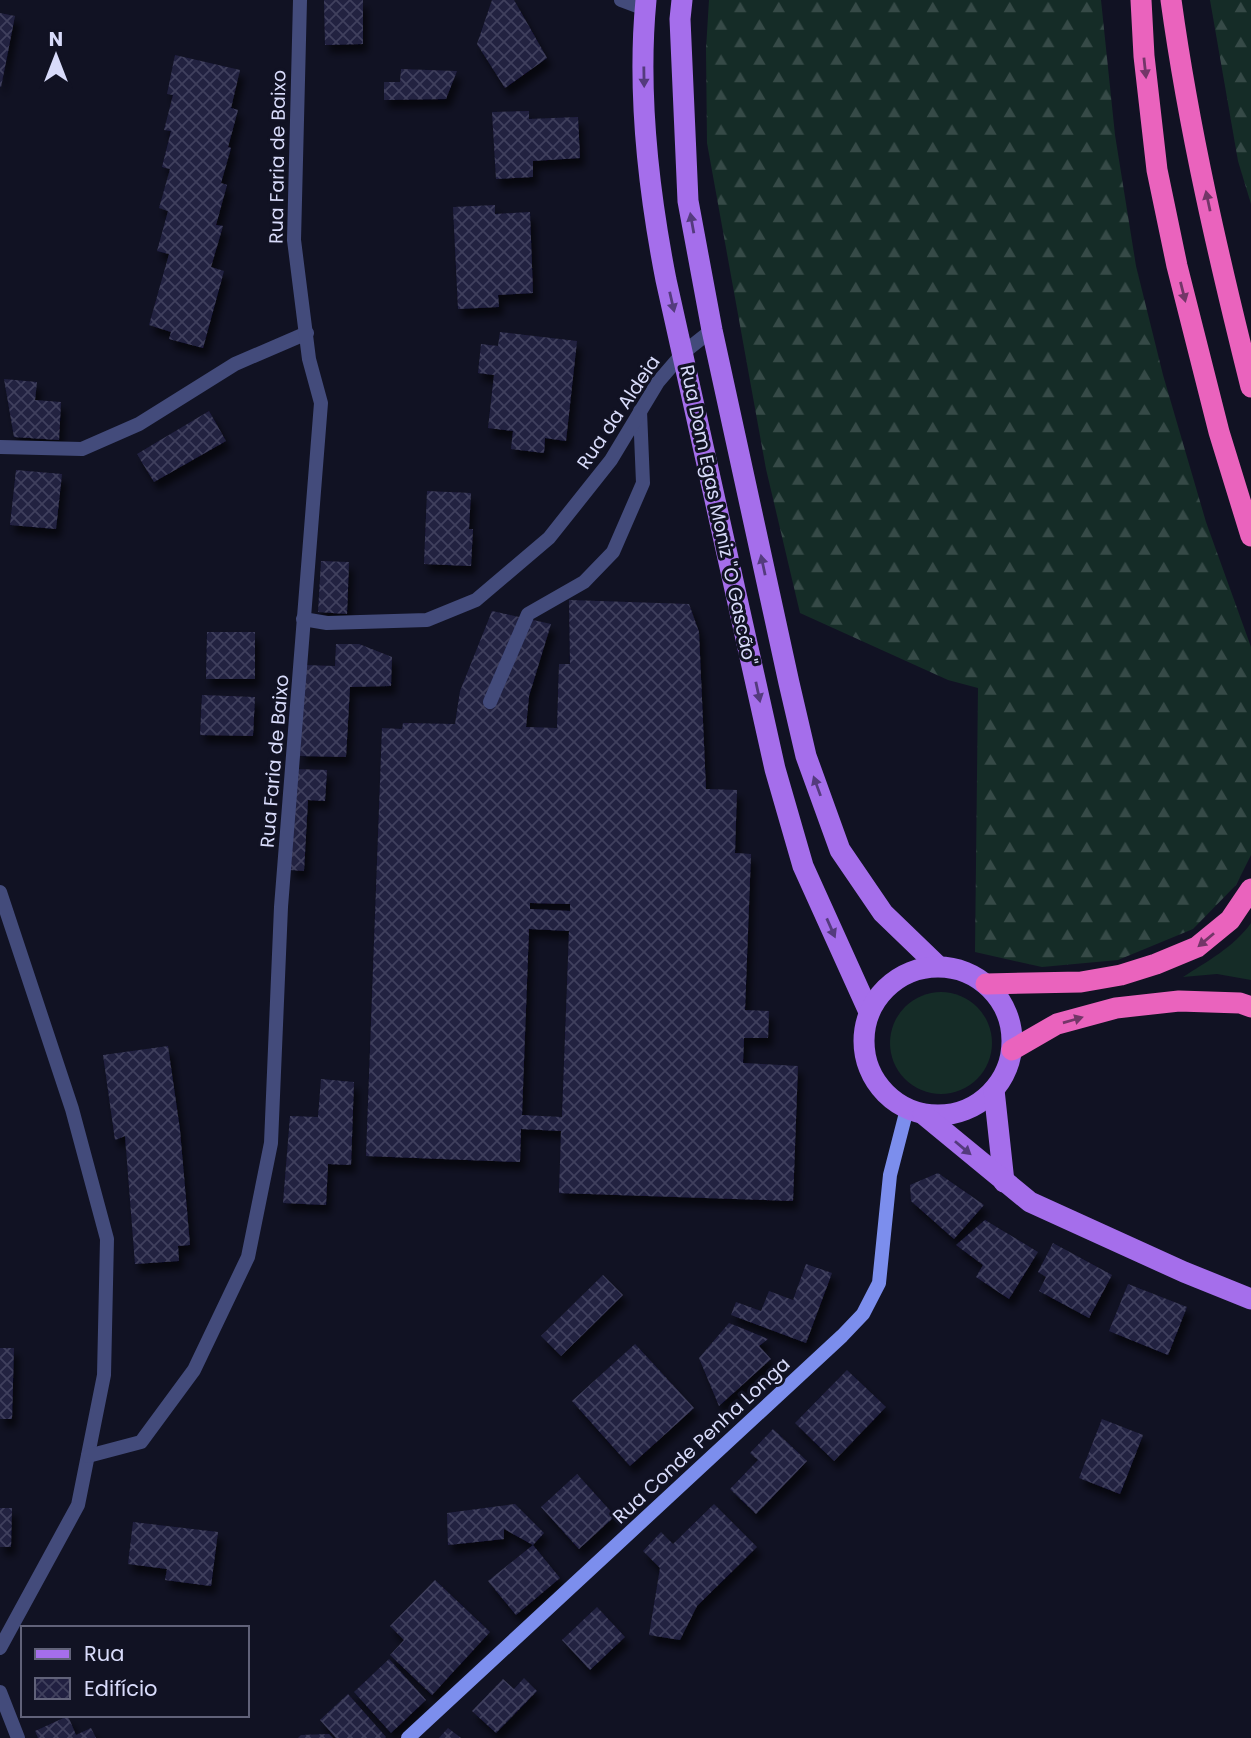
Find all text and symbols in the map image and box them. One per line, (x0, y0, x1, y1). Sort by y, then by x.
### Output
north arrow (21, 21, 91, 91)
text: N (49, 26, 63, 53)
one-way arrow (1140, 57, 1151, 79)
one-way arrow (638, 66, 650, 88)
street label: Rua Faria de Baixo (262, 70, 293, 244)
one-way arrow (1202, 190, 1213, 212)
one-way arrow (686, 212, 697, 234)
one-way arrow (1178, 281, 1189, 303)
one-way arrow (666, 291, 677, 313)
street label: Rua da Aldeia (570, 350, 667, 475)
street label: Rua Dom Egas Moniz "O Gascão" (673, 362, 764, 668)
one-way arrow (757, 554, 768, 576)
street label: Rua Faria de Baixo (253, 673, 296, 849)
one-way arrow (752, 681, 763, 703)
one-way arrow (811, 776, 822, 797)
one-way arrow (825, 918, 837, 938)
one-way arrow (1197, 932, 1215, 947)
one-way arrow (1062, 1014, 1084, 1025)
one-way arrow (955, 1140, 972, 1155)
street label: Rua Conde Penha Longa (607, 1351, 796, 1530)
legend (21, 1626, 248, 1717)
text: Rua (84, 1639, 124, 1668)
text: Edifício (84, 1674, 158, 1703)

